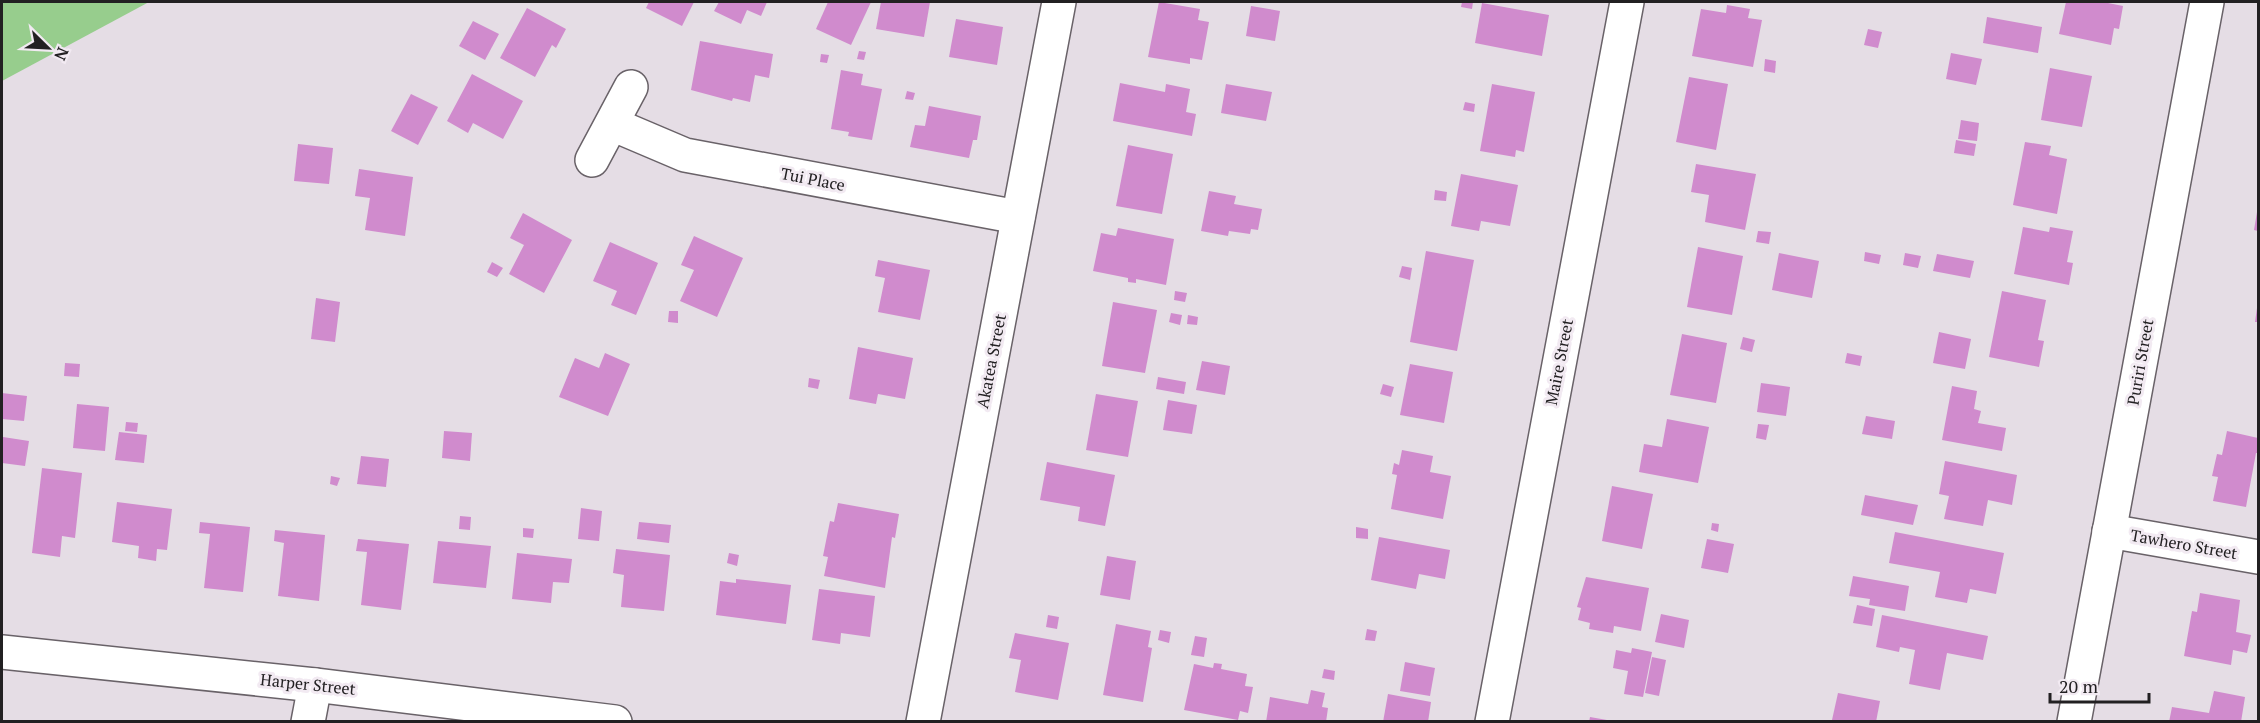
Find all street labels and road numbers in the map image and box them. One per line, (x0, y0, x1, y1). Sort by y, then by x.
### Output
street label: Tui Place (779, 162, 847, 196)
street label: Akatea Street (971, 312, 1011, 410)
street label: Maire Street (1540, 317, 1578, 407)
street label: Puriri Street (2122, 317, 2158, 407)
street label: Tawhero Street (2129, 524, 2239, 564)
street label: Harper Street (259, 668, 357, 700)

